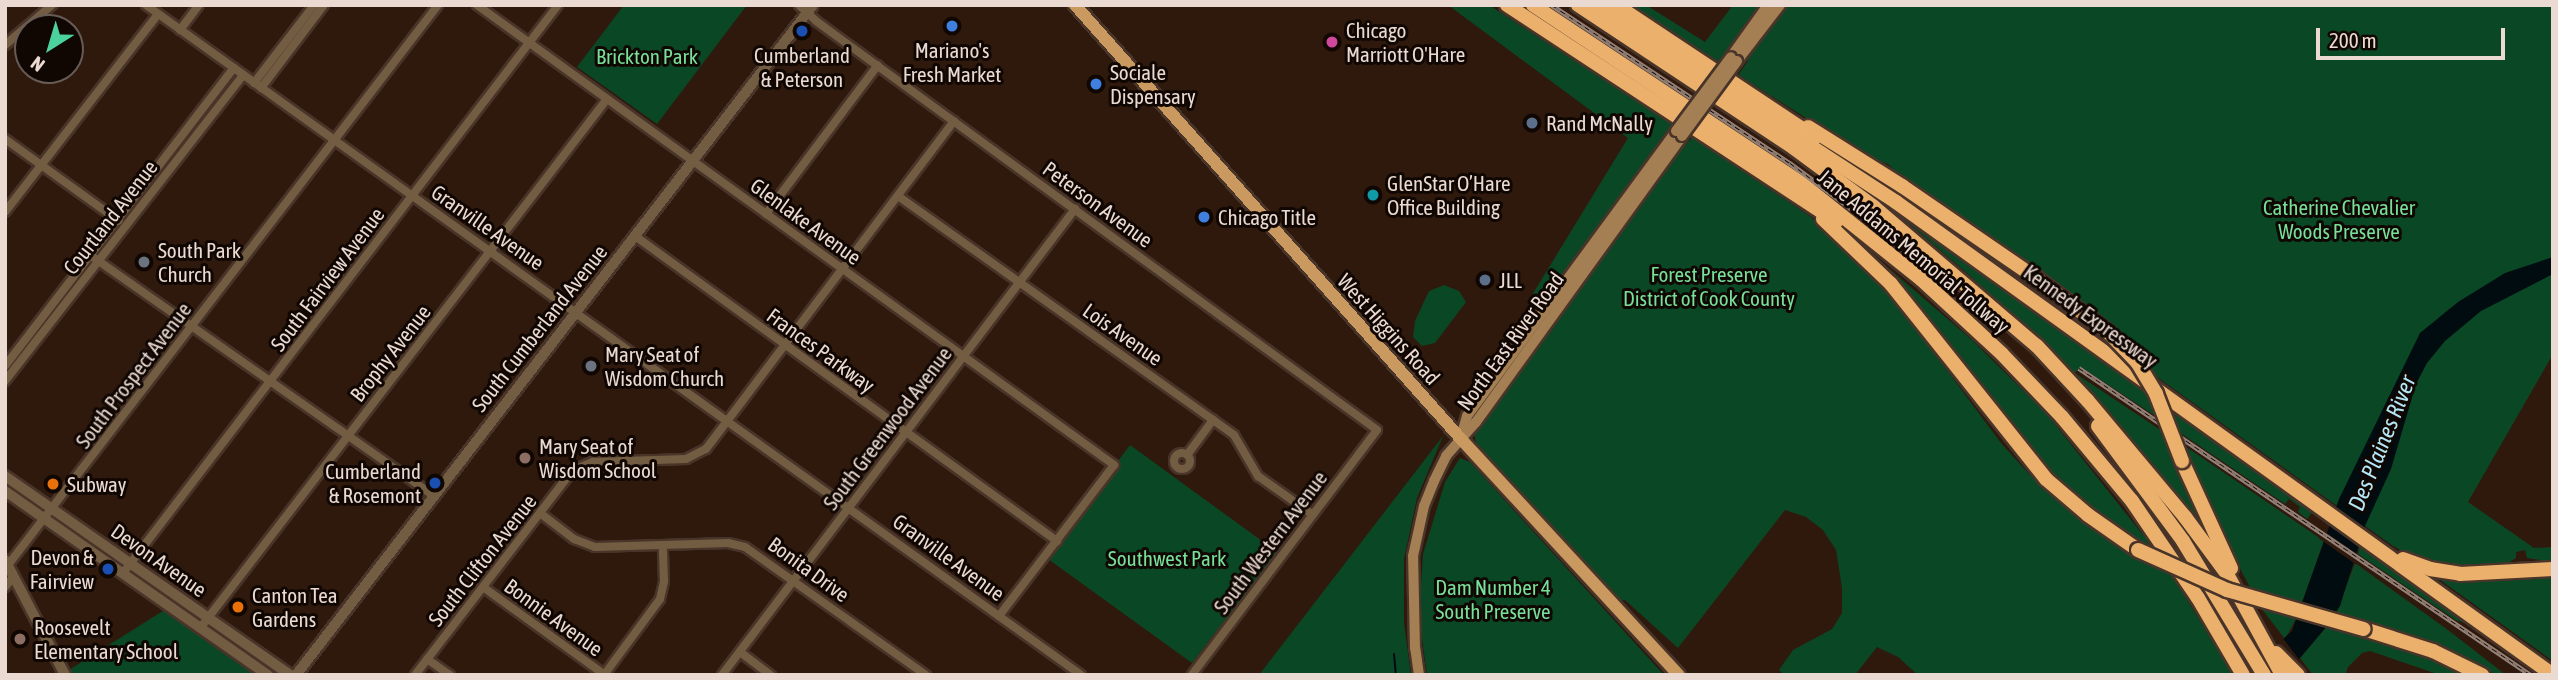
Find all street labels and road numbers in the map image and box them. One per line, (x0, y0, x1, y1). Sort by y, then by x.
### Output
street label: Courtland Avenue (58, 155, 162, 279)
street label: Peterson Avenue (1038, 156, 1158, 252)
street label: Jane Addams Memorial Tollway (1813, 164, 2015, 338)
street label: Glenlake Avenue (746, 172, 866, 270)
street label: Granville Avenue (427, 179, 549, 275)
street label: South Fairview Avenue (265, 202, 389, 356)
street label: South Cumberland Avenue (466, 240, 612, 416)
street label: Kennedy Expressway (2019, 259, 2163, 373)
street label: North East River Road (1451, 267, 1569, 415)
street label: West Higgins Road (1333, 268, 1445, 390)
street label: South Prospect Avenue (70, 297, 196, 453)
street label: Lois Avenue (1078, 298, 1168, 370)
street label: Brophy Avenue (344, 300, 436, 406)
street label: Frances Parkway (762, 302, 880, 398)
street label: South Greenwood Avenue (818, 342, 956, 514)
street label: South Western Avenue (1208, 466, 1332, 618)
street label: South Clifton Avenue (423, 489, 541, 631)
street label: Granville Avenue (888, 508, 1010, 606)
street label: Devon Avenue (106, 518, 212, 602)
street label: Bonita Drive (763, 531, 855, 607)
street label: Bonnie Avenue (500, 573, 608, 661)

